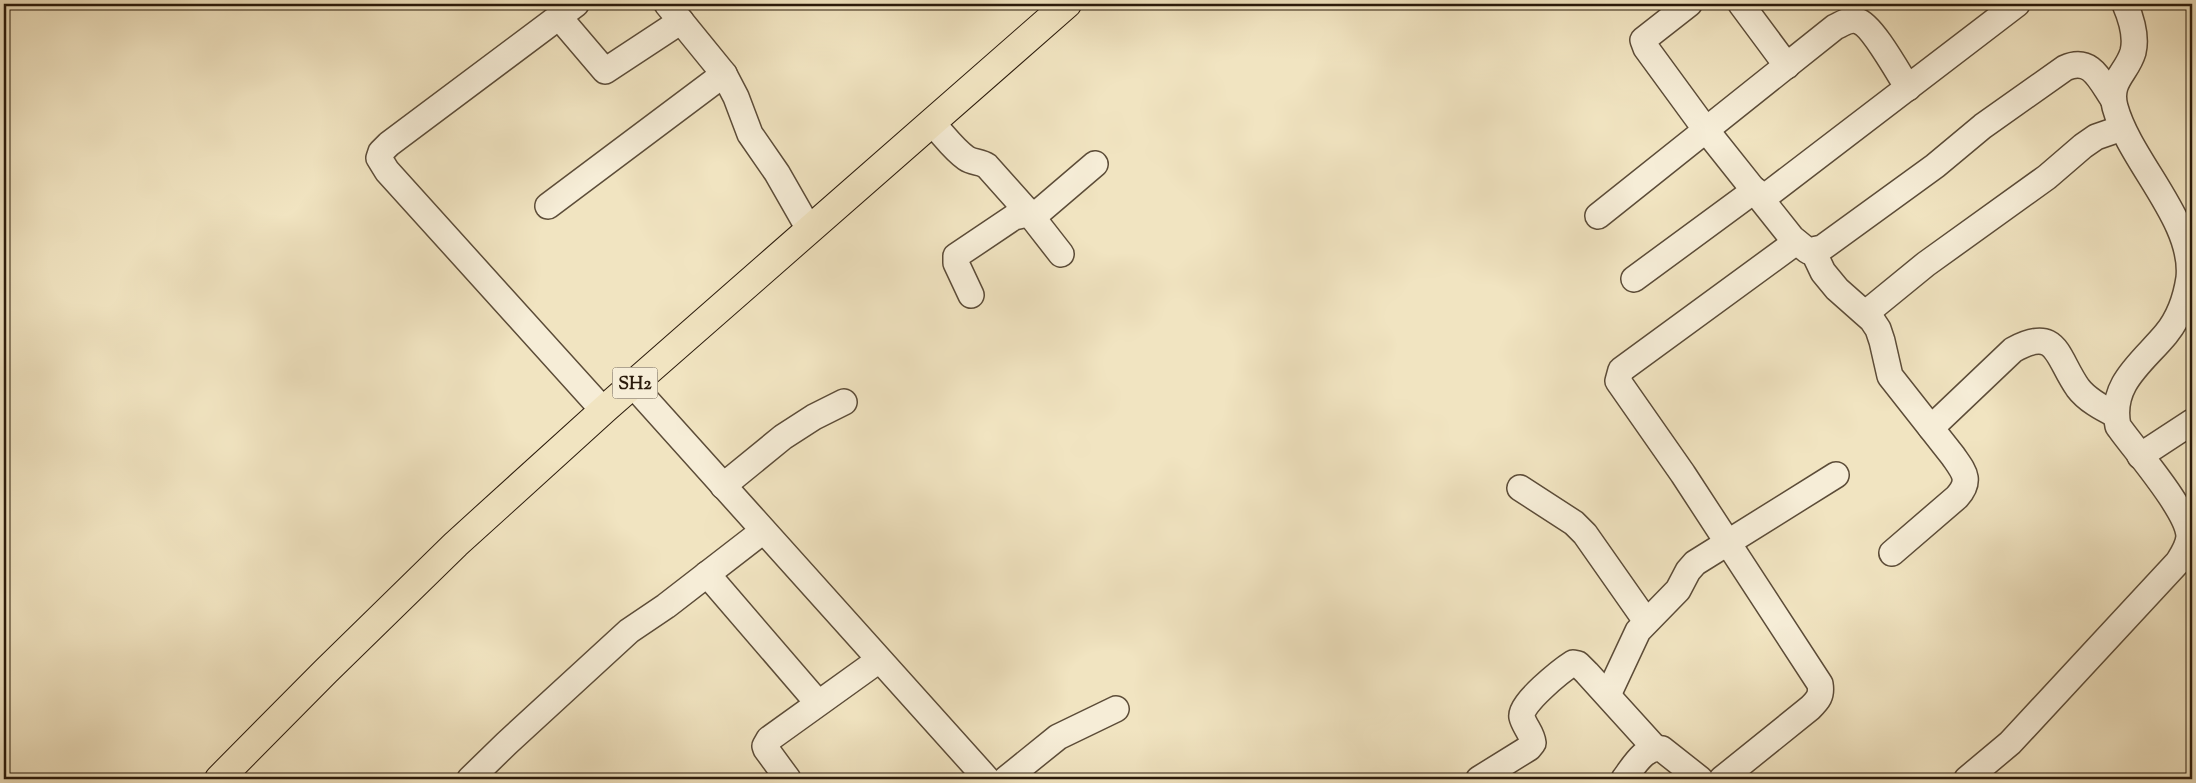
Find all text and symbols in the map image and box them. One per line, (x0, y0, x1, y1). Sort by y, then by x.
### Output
road number: SH2 (612, 368, 658, 398)

